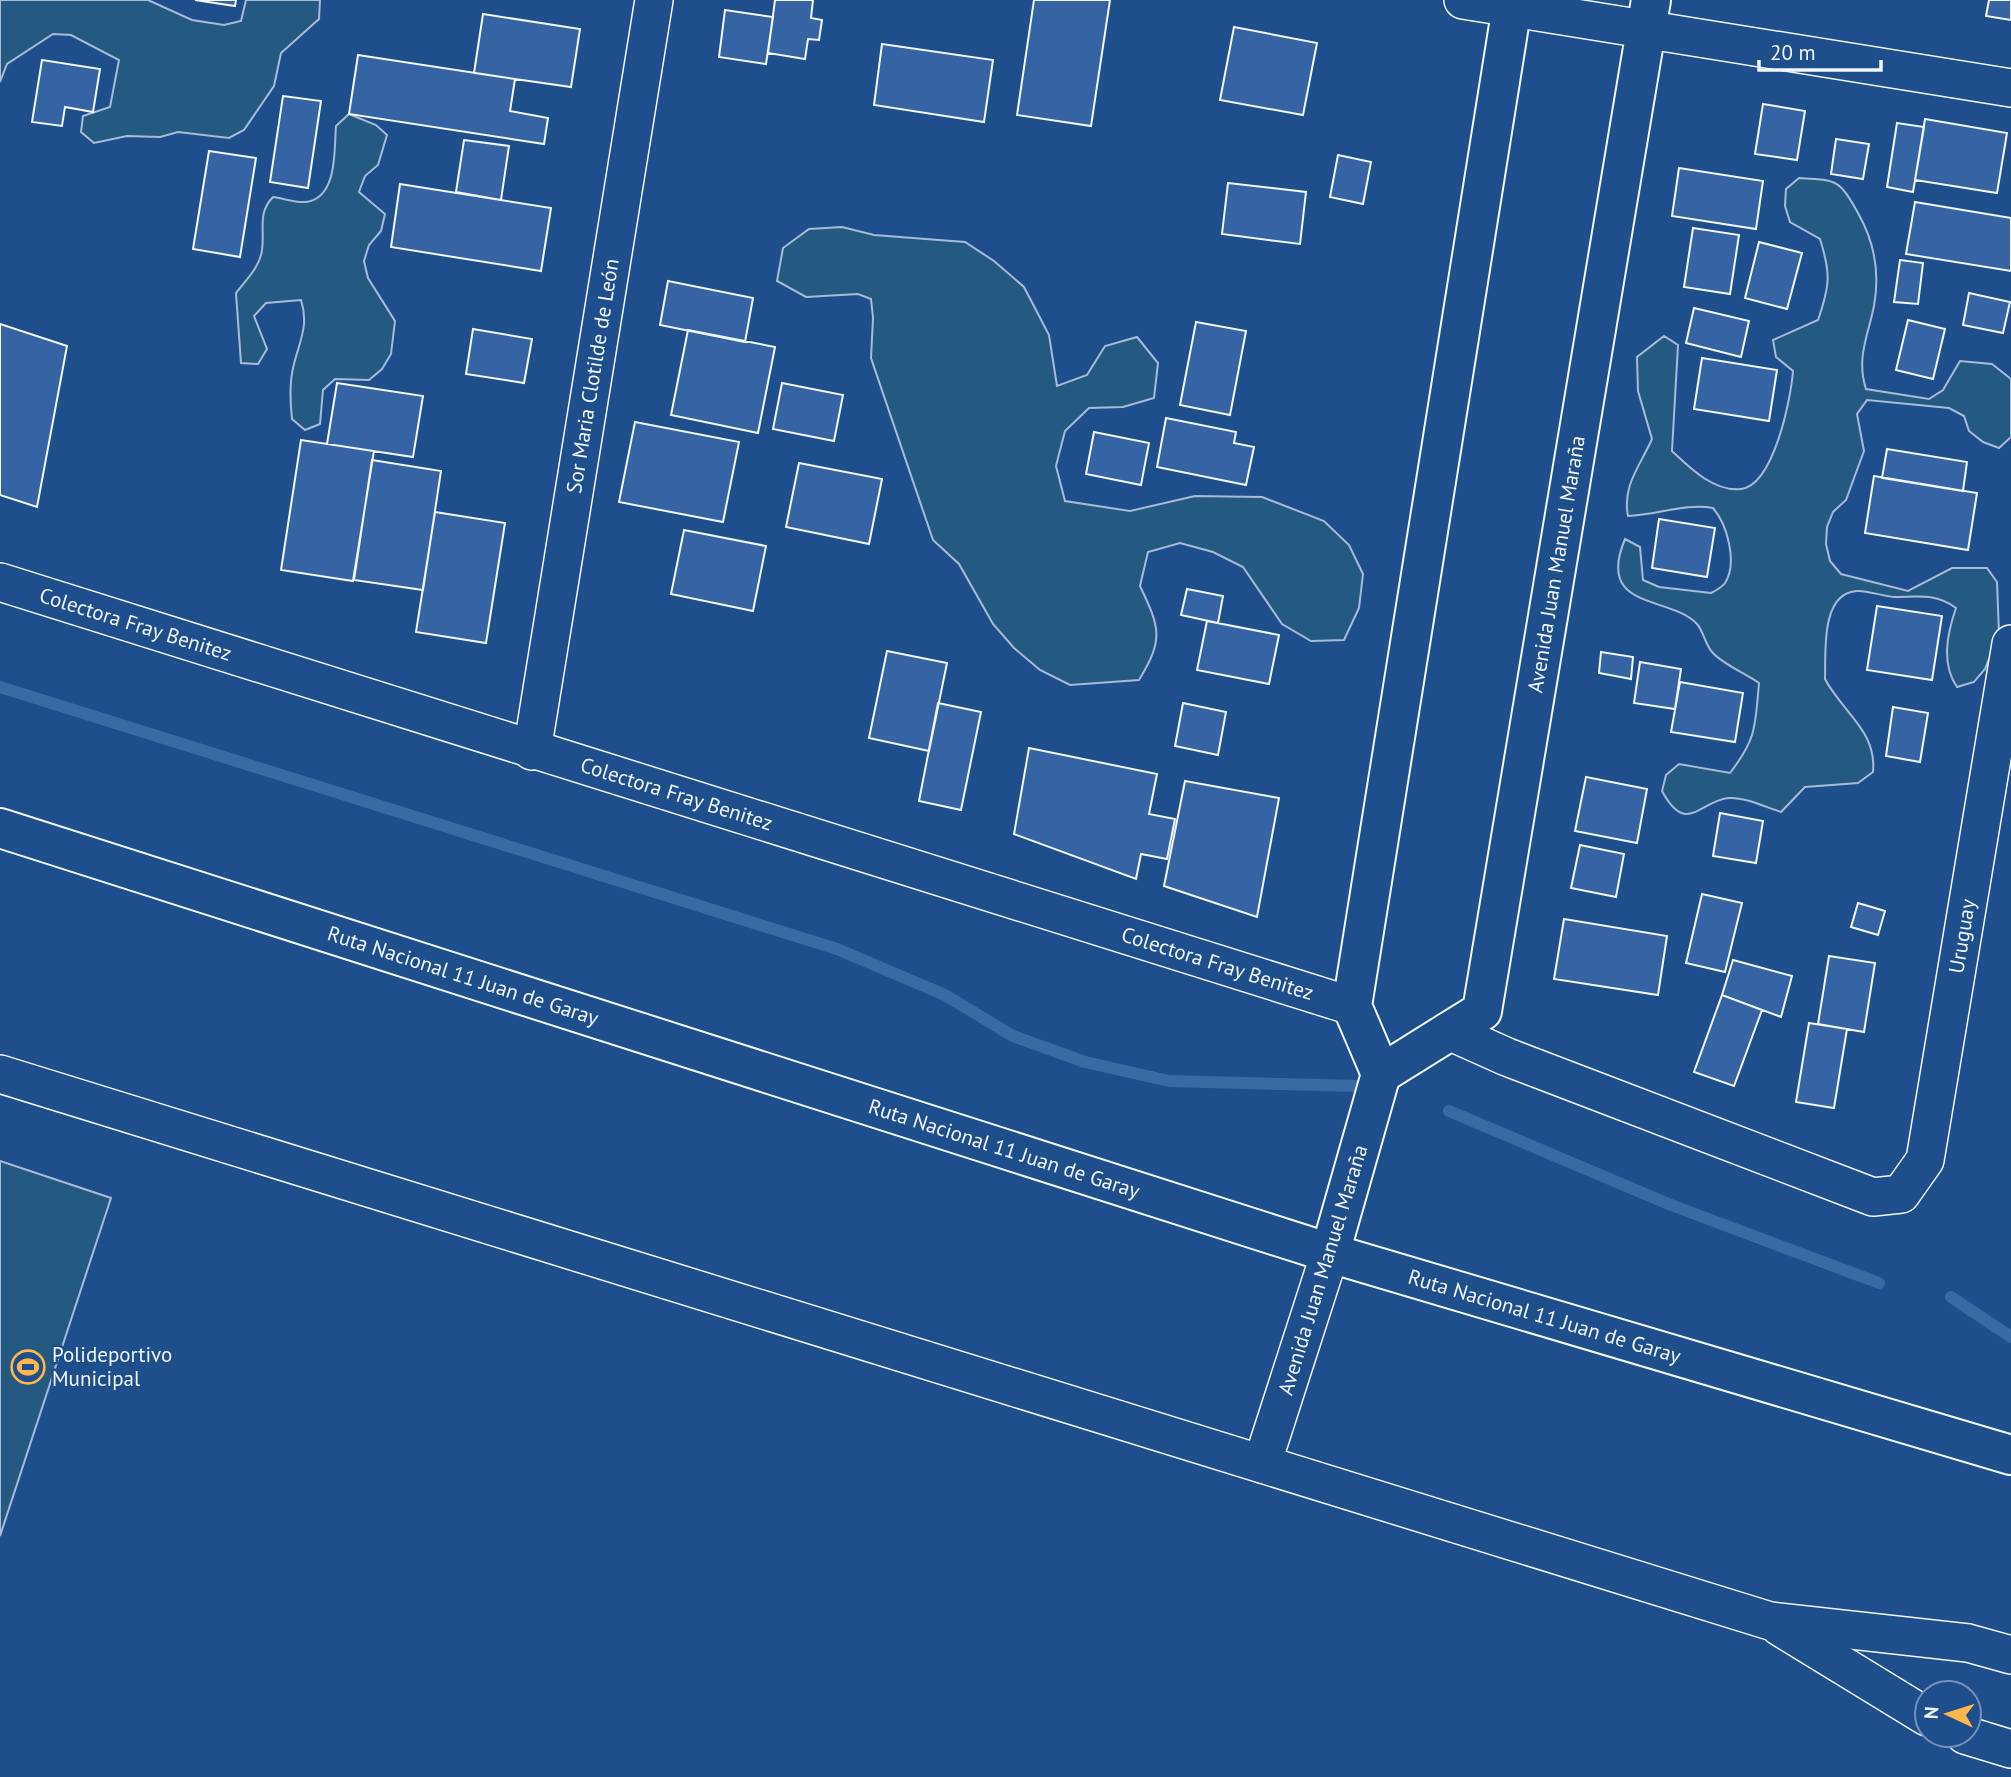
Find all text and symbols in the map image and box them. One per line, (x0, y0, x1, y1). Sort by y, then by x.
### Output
scale bar (1759, 28, 1882, 72)
text: 20 m (1770, 39, 1816, 66)
street label: Sor Maria Clotilde de León (560, 257, 625, 495)
street label: Avenida Juan Manuel Maraña (1521, 433, 1591, 695)
street label: Colectora Fray Benitez (36, 581, 235, 667)
street label: Colectora Fray Benitez (577, 751, 776, 836)
street label: Uruguay (1942, 897, 1981, 975)
street label: Ruta Nacional 11 Juan de Garay (324, 920, 602, 1031)
street label: Colectora Fray Benitez (1118, 921, 1317, 1006)
street label: Ruta Nacional 11 Juan de Garay (865, 1092, 1143, 1204)
street label: Avenida Juan Manuel Maraña (1272, 1141, 1373, 1398)
street label: Ruta Nacional 11 Juan de Garay (1405, 1263, 1684, 1369)
place label: Polideportivo Municipal (52, 1341, 172, 1392)
sports icon: Polideportivo Municipal (9, 1348, 47, 1386)
north arrow (1913, 1679, 1983, 1749)
text: N (1919, 1706, 1943, 1720)

